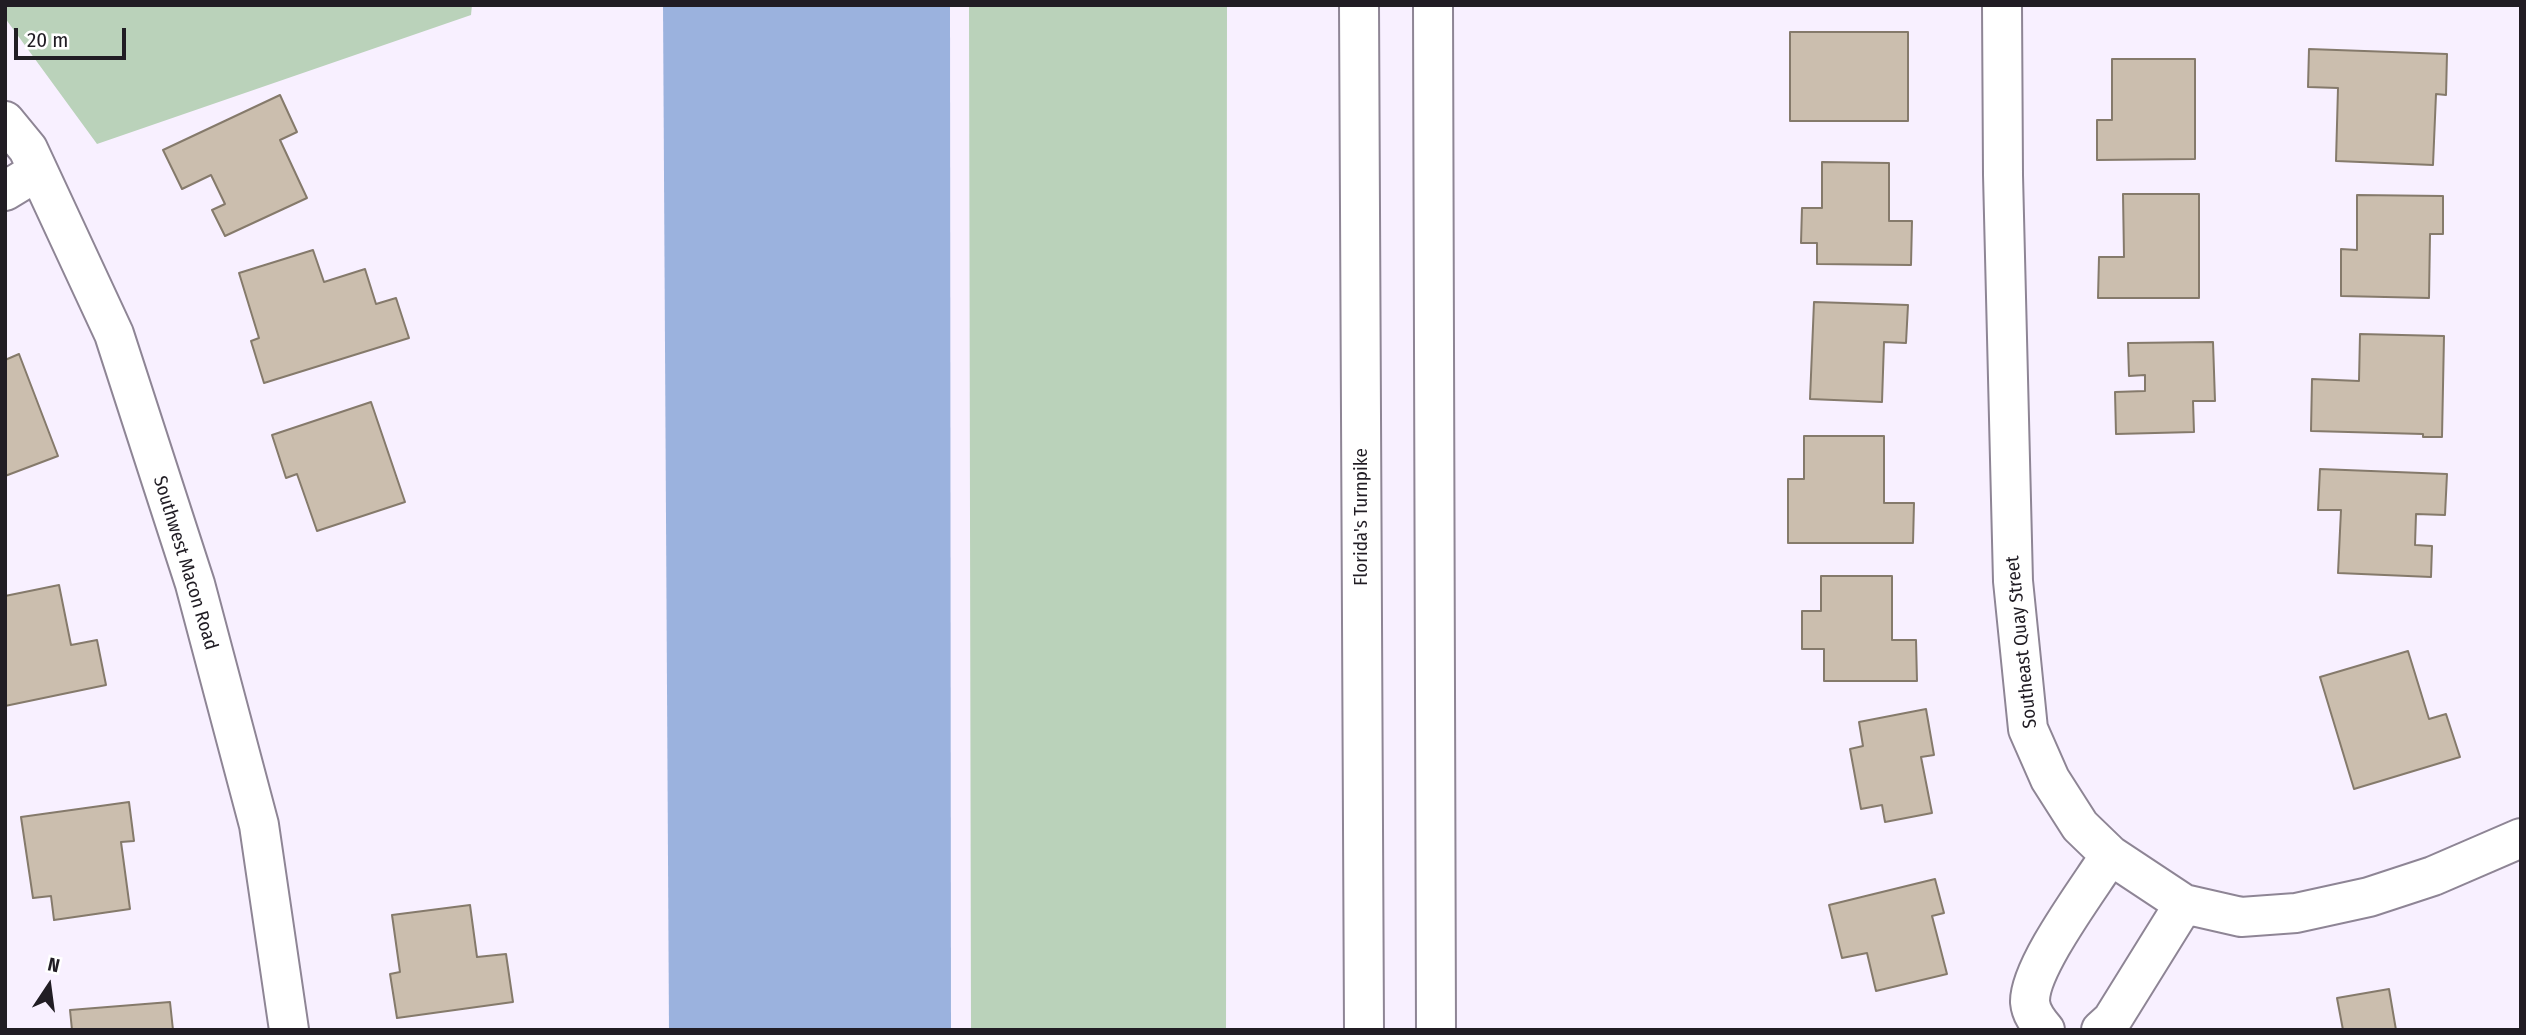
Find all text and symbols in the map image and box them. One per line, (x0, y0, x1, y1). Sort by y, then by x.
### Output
scale bar (18, 14, 130, 58)
text: 20 m (27, 27, 68, 53)
street label: Florida's Turnpike (1351, 448, 1373, 586)
street label: Southwest Macon Road (148, 473, 222, 653)
street label: Southeast Quay Street (2002, 555, 2042, 729)
north arrow (14, 951, 84, 1021)
text: N (46, 953, 62, 978)

